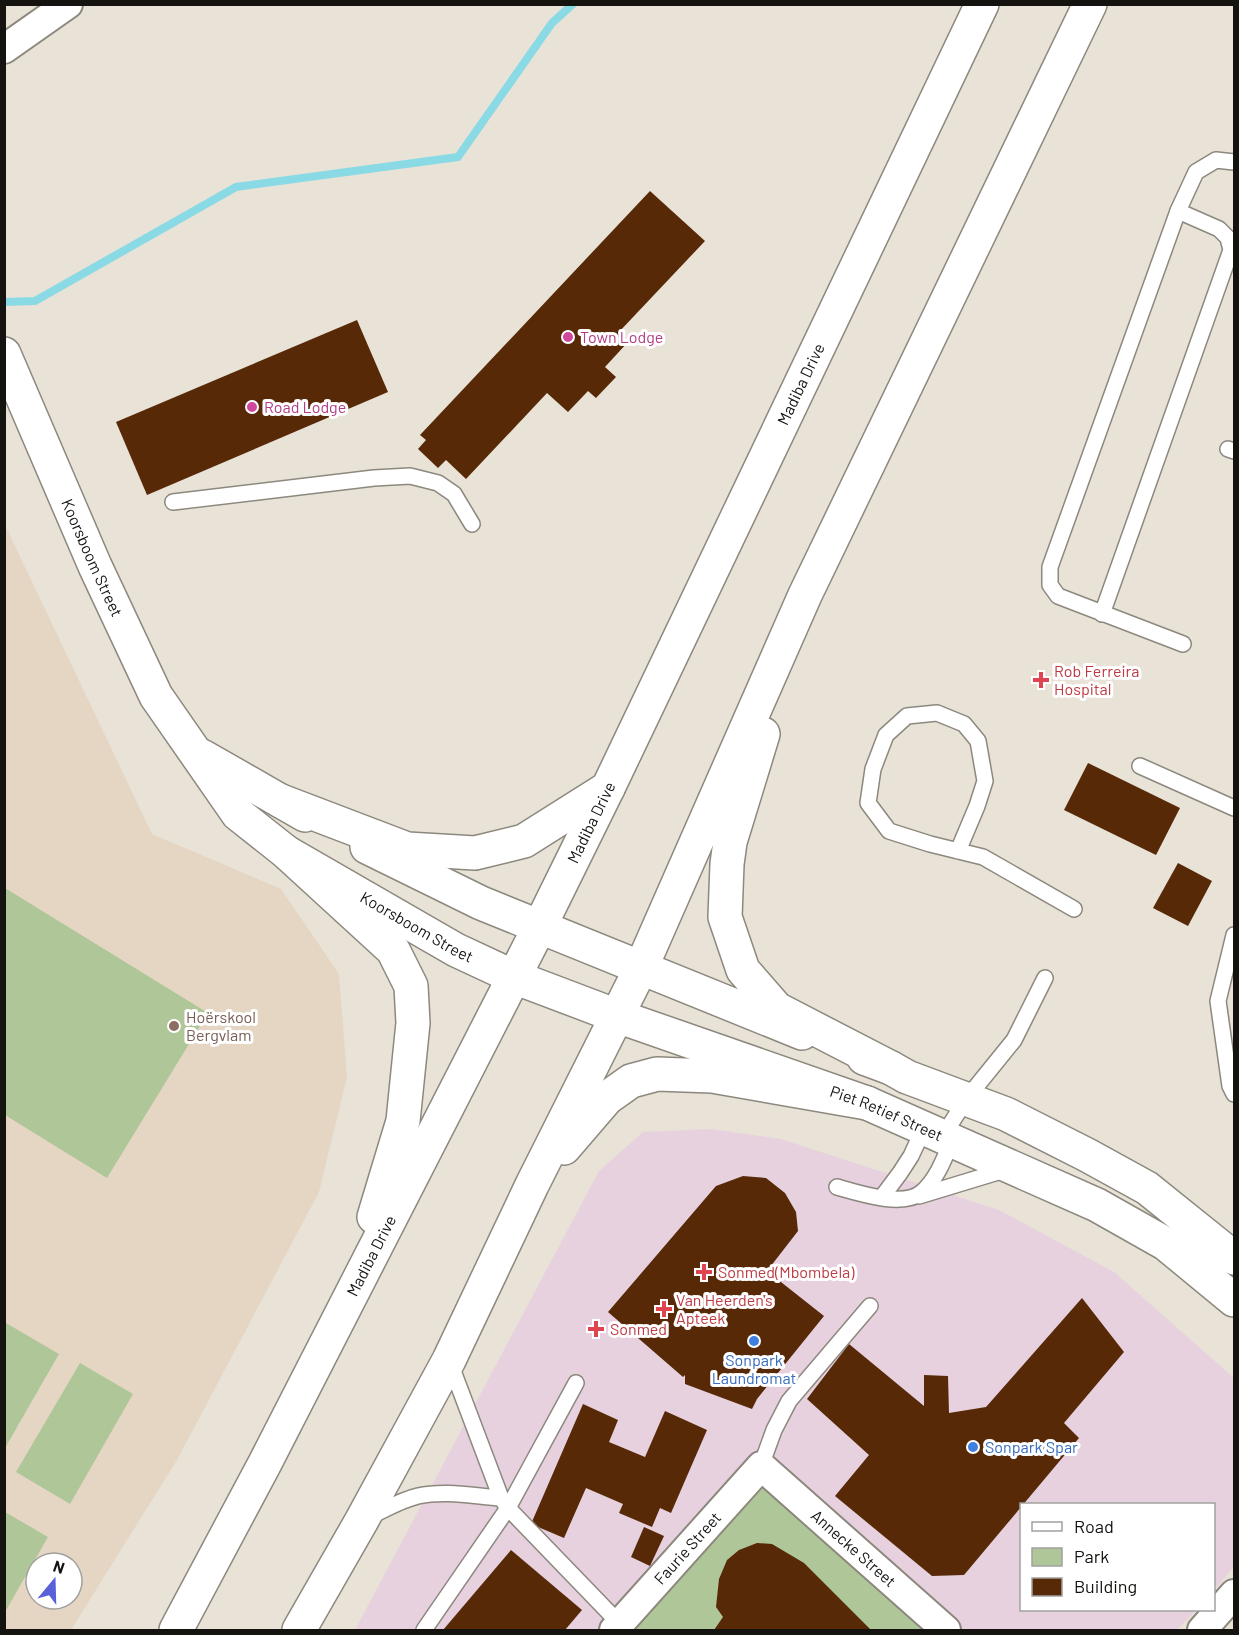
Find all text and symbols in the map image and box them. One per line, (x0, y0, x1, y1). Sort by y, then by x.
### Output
place label: Town Lodge (580, 327, 663, 346)
marker: Town Lodge (561, 330, 575, 344)
street label: Madiba Drive (773, 340, 828, 428)
place label: Road Lodge (264, 397, 346, 416)
marker: Road Lodge (245, 400, 259, 414)
street label: Koorsboom Street (58, 496, 127, 619)
place label: Rob Ferreira Hospital (1054, 661, 1140, 698)
marker: Rob Ferreira Hospital (1032, 671, 1050, 689)
street label: Madiba Drive (563, 779, 619, 866)
street label: Koorsboom Street (357, 887, 476, 966)
place label: Hoërskool Bergvlam (186, 1007, 256, 1044)
marker: Hoërskool Bergvlam (167, 1019, 181, 1033)
street label: Piet Retief Street (828, 1081, 946, 1144)
street label: Madiba Drive (342, 1212, 399, 1299)
place label: Sonmed(Mbombela) (718, 1262, 855, 1281)
marker: Sonmed(Mbombela) (695, 1263, 713, 1281)
place label: Van Heerden's Apteek (676, 1290, 773, 1327)
marker: Van Heerden's Apteek (657, 1302, 671, 1316)
place label: Sonmed (610, 1319, 667, 1338)
marker: Sonmed (587, 1320, 605, 1338)
marker: Sonpark Laundromat (747, 1334, 761, 1348)
place label: Sonpark Laundromat (712, 1350, 796, 1387)
place label: Sonpark Spar (985, 1437, 1078, 1456)
marker: Sonpark Spar (966, 1440, 980, 1454)
legend (1020, 1503, 1215, 1611)
street label: Annecke Street (808, 1505, 900, 1590)
street label: Faurie Street (650, 1508, 724, 1588)
text: Road (1074, 1515, 1114, 1537)
text: Park (1074, 1545, 1109, 1567)
north arrow (24, 1551, 84, 1611)
text: N (51, 1556, 67, 1577)
text: Building (1074, 1575, 1137, 1597)

